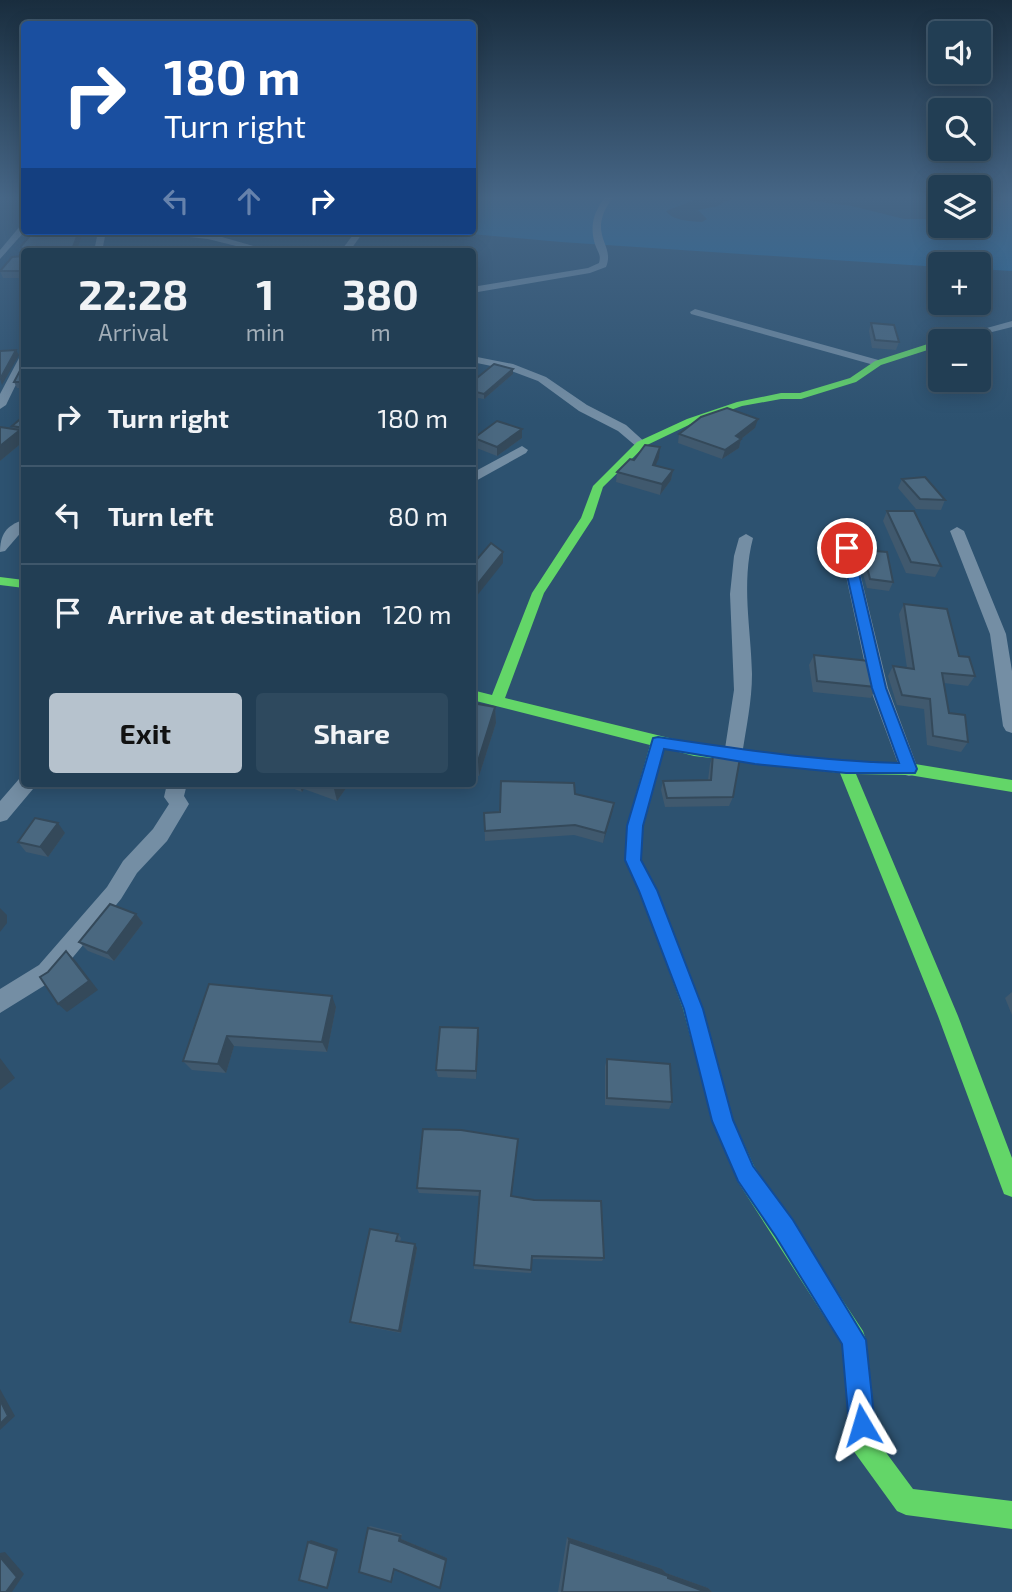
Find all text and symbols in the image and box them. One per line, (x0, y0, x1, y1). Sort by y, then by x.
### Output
map controls (928, 21, 991, 392)
button: sound (928, 21, 991, 84)
text: 180 m (164, 46, 300, 105)
icon: right (49, 49, 140, 140)
button: search (928, 98, 991, 161)
text: Turn right (164, 106, 306, 144)
button: layers (928, 175, 991, 238)
icon: left (157, 182, 195, 220)
icon: ahead (230, 182, 268, 220)
icon: right (303, 182, 341, 220)
button: + (928, 252, 991, 315)
text: 22:28 (78, 268, 188, 318)
text: 1 (256, 268, 274, 318)
text: 380 (342, 268, 419, 318)
text: Arrival (98, 318, 168, 346)
text: min (246, 318, 285, 346)
text: m (370, 318, 391, 346)
button: − (928, 329, 991, 392)
icon: right (49, 398, 87, 436)
text: Turn right (108, 402, 229, 433)
text: 180 m (378, 402, 448, 433)
icon: left (49, 496, 87, 534)
text: Turn left (108, 500, 214, 531)
text: 80 m (388, 500, 448, 531)
pin (817, 518, 877, 578)
icon: arrive (828, 529, 866, 567)
icon: arrive (49, 594, 87, 632)
text: Arrive at destination (108, 598, 361, 629)
text: 120 m (382, 598, 452, 629)
button: Exit (49, 693, 242, 773)
button: Share (256, 693, 448, 773)
position arrow (825, 1388, 899, 1462)

